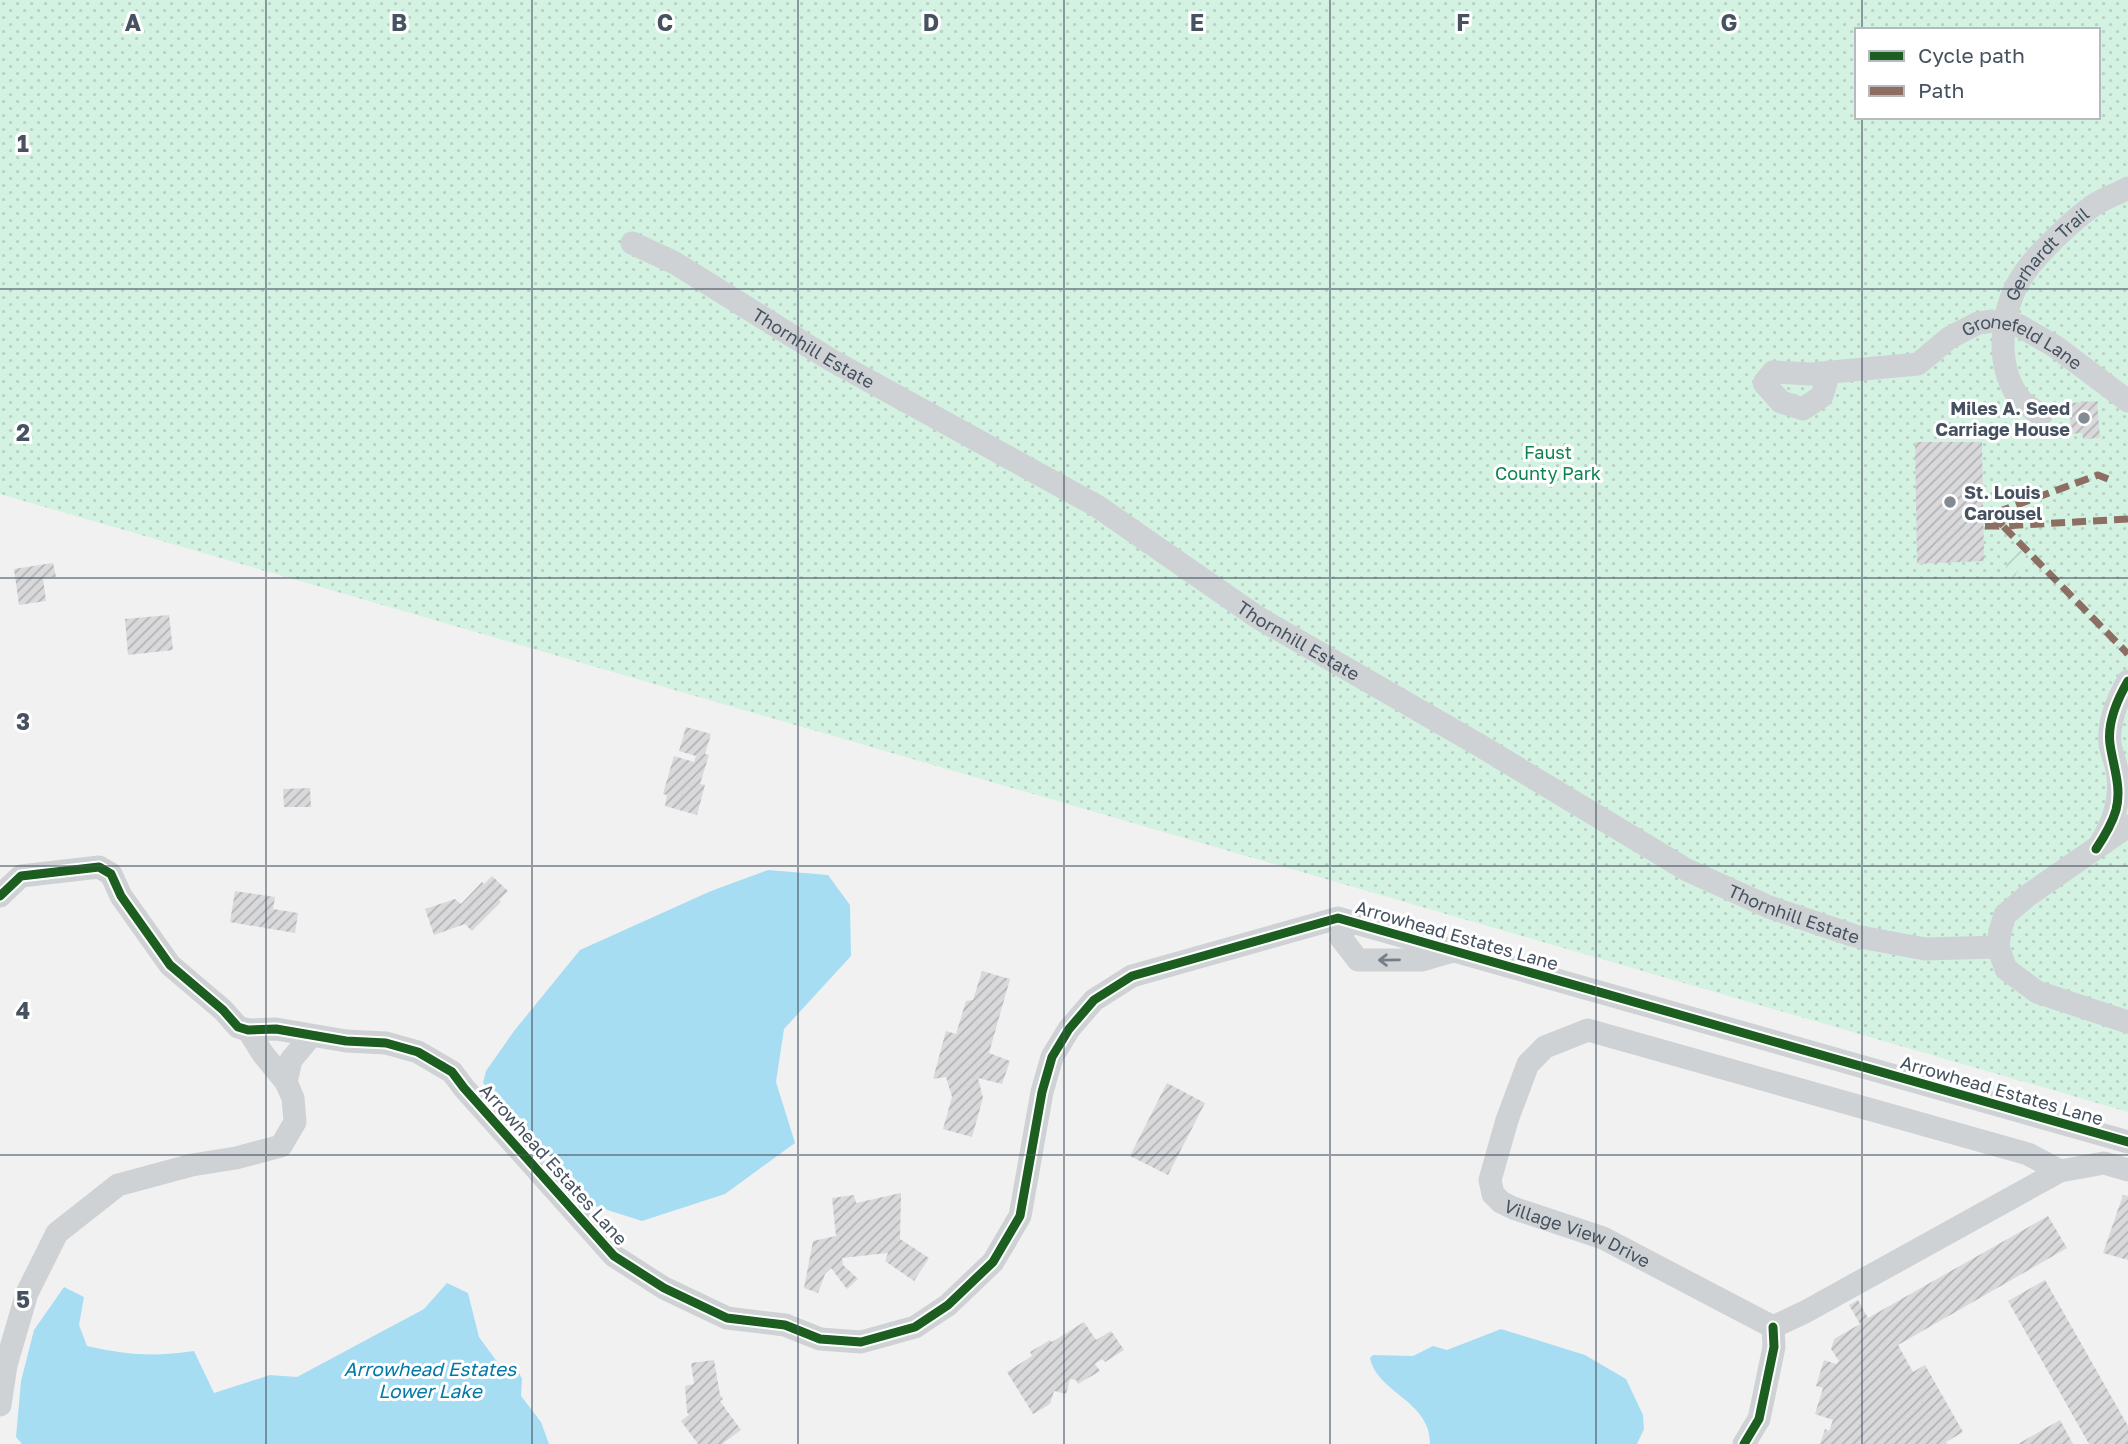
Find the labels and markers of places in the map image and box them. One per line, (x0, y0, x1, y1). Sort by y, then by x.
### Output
place label: Miles A. Seed Carriage House (1935, 397, 2070, 440)
marker: Miles A. Seed Carriage House (2076, 410, 2092, 426)
place label: St. Louis Carousel (1964, 481, 2042, 524)
marker: St. Louis Carousel (1942, 494, 1958, 510)

